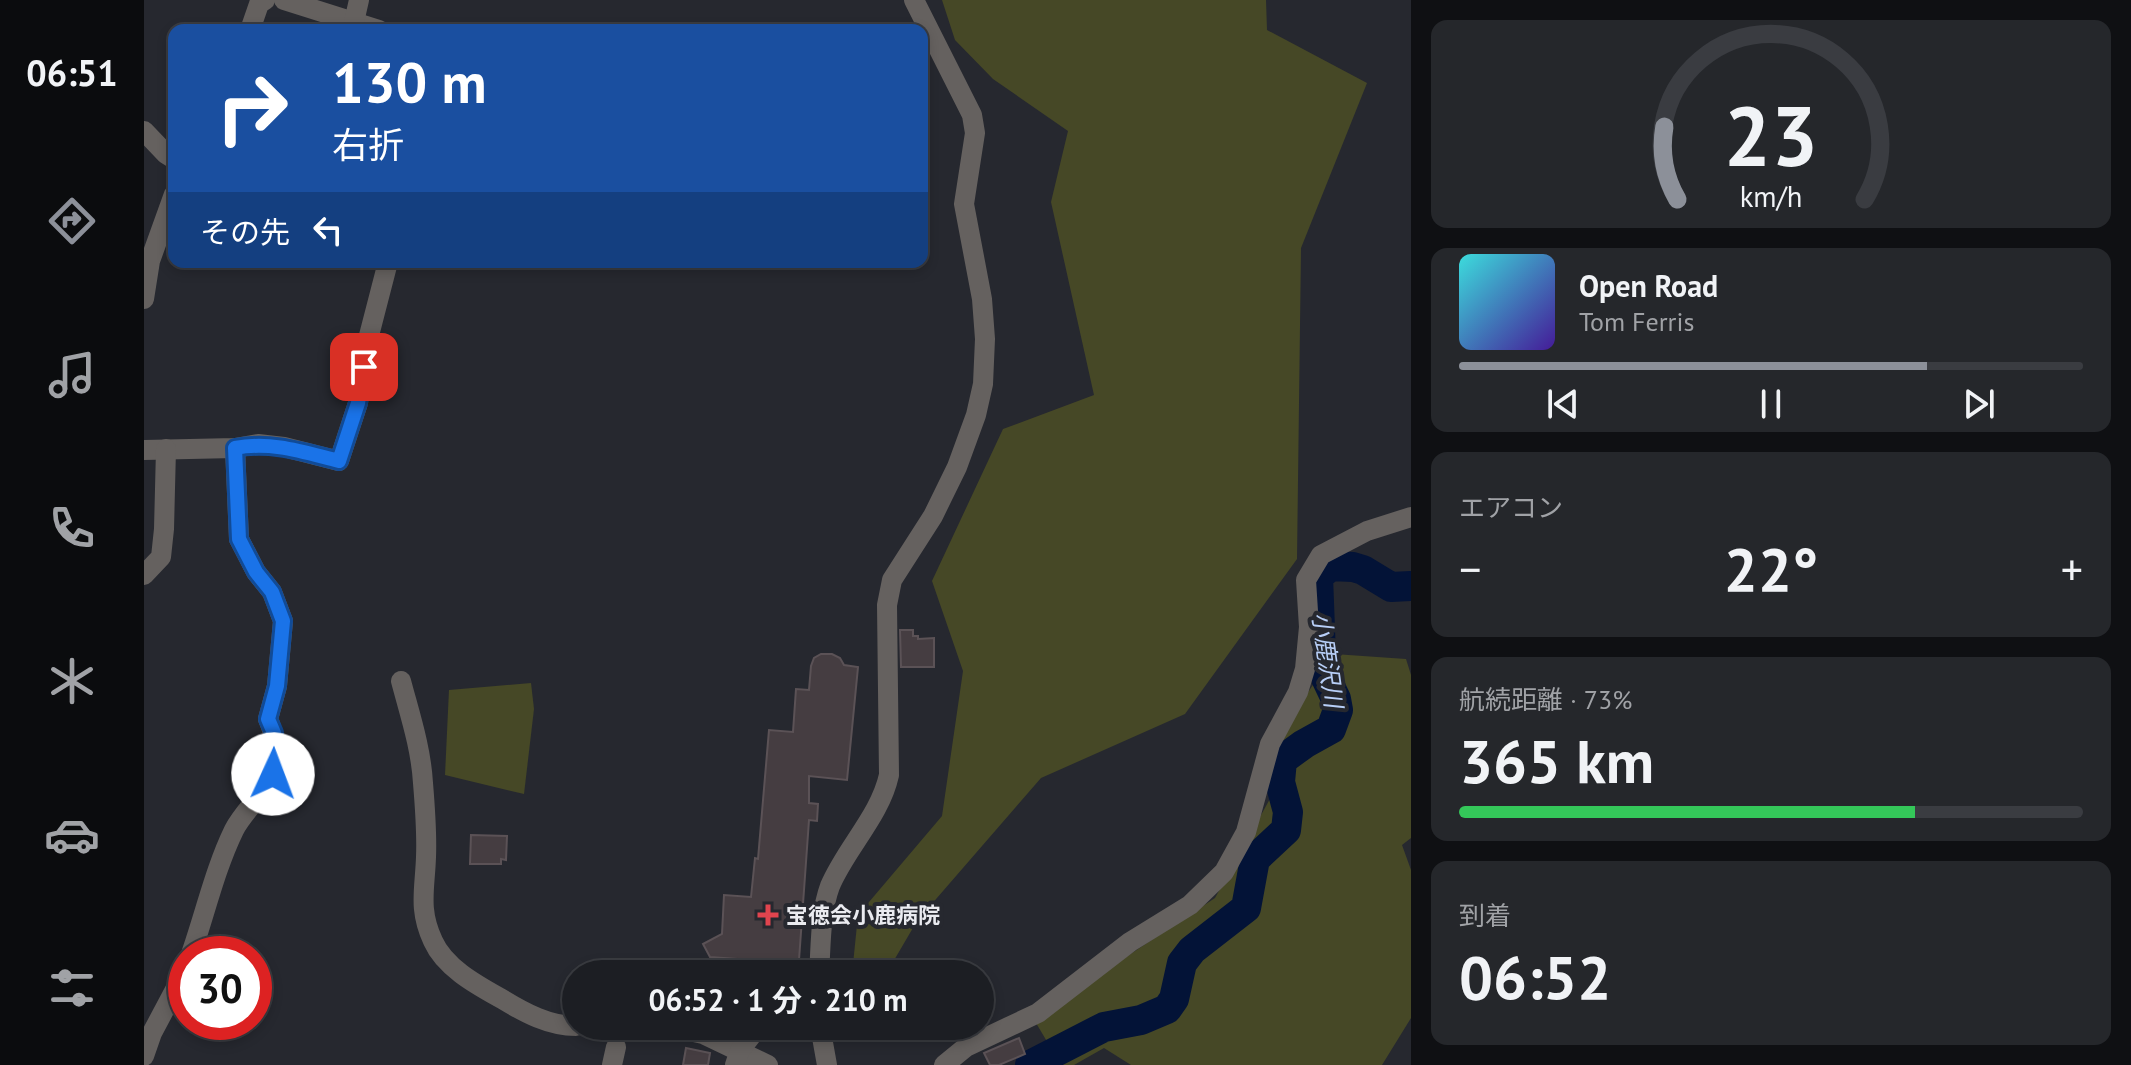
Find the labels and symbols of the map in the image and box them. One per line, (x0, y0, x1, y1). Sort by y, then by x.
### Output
pin (330, 333, 398, 401)
water label: 小鹿沢川 (1305, 610, 1350, 713)
position arrow (231, 732, 315, 816)
place label: 宝徳会小鹿病院 (786, 901, 940, 929)
marker: 宝徳会小鹿病院 (757, 904, 779, 926)
speed limit sign: 30 (168, 936, 272, 1040)

